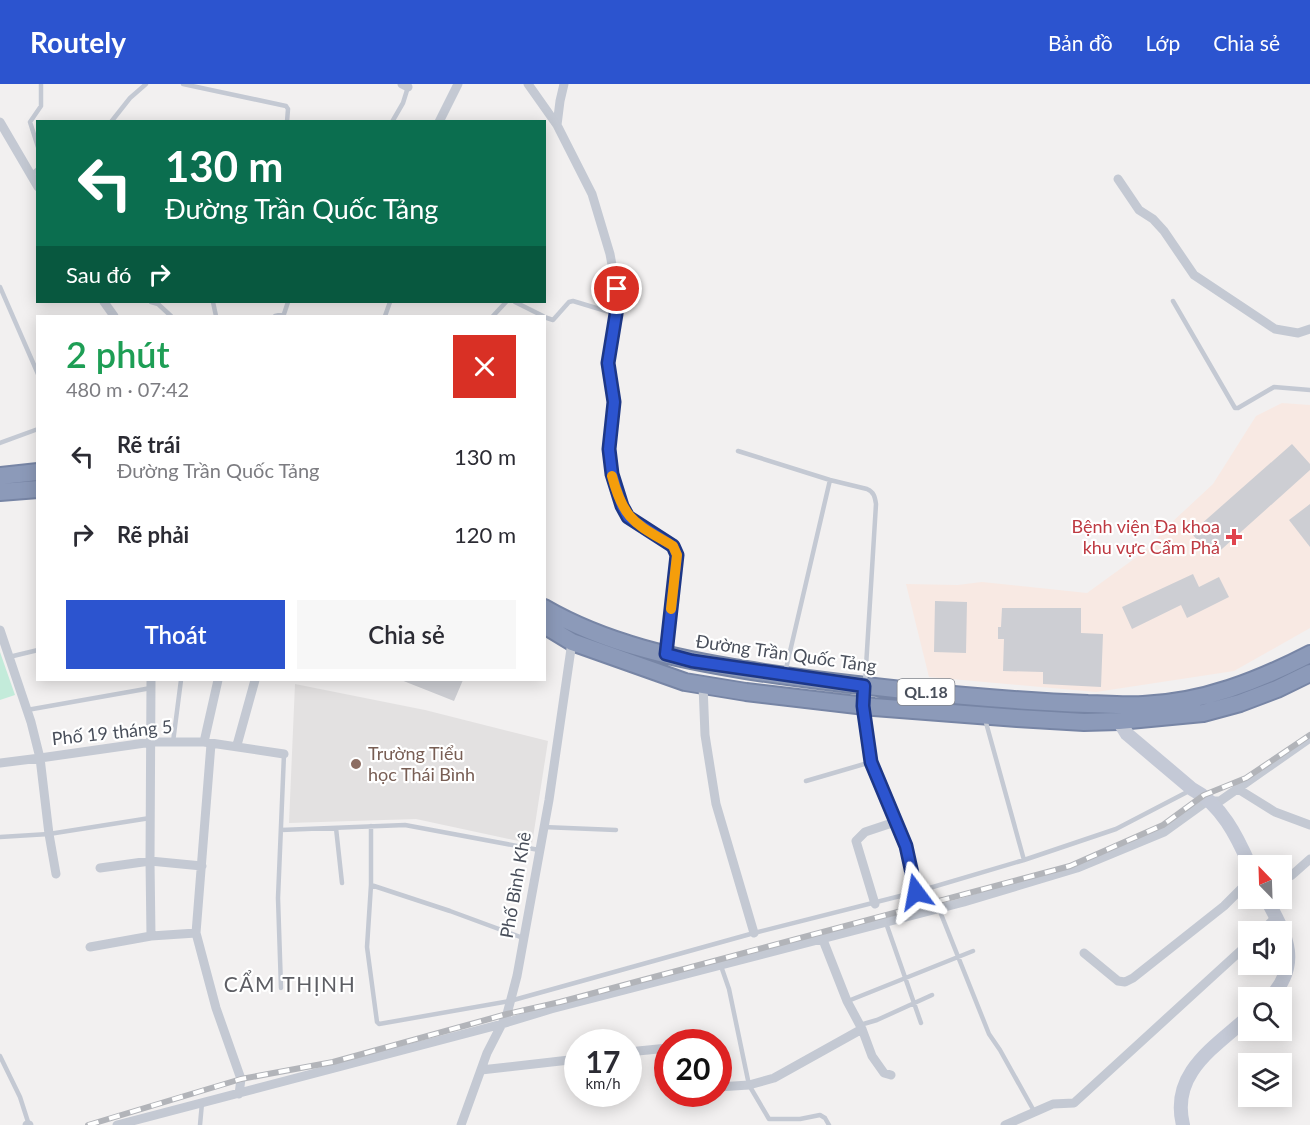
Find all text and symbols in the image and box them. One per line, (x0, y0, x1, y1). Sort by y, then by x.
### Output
text: Routely (30, 25, 126, 59)
text: Bản đồ (1048, 30, 1113, 55)
text: Lớp (1146, 30, 1180, 55)
text: Chia sẻ (1213, 30, 1280, 55)
text: 130 m (165, 141, 283, 191)
icon: left (66, 144, 144, 222)
text: Đường Trần Quốc Tảng (165, 192, 438, 225)
icon: right (143, 258, 176, 291)
text: Sau đó (66, 261, 131, 288)
pin (591, 263, 642, 314)
icon: arrive (600, 272, 633, 305)
text: 2 phút (66, 332, 170, 376)
button: close (453, 335, 516, 398)
text: 480 m · 07:42 (66, 377, 189, 401)
text: Rẽ trái (117, 431, 181, 458)
icon: left (66, 440, 99, 473)
text: 130 m (454, 443, 516, 470)
text: Đường Trần Quốc Tảng (117, 458, 320, 482)
place label: Bệnh viện Đa khoa khu vực Cẩm Phả (1071, 515, 1220, 558)
icon: right (66, 518, 99, 551)
text: Rẽ phải (117, 521, 189, 548)
text: 120 m (454, 521, 516, 548)
marker: Bệnh viện Đa khoa khu vực Cẩm Phả (1225, 528, 1243, 546)
button: Thoát (66, 600, 285, 669)
button: Chia sẻ (297, 600, 516, 669)
street label: Đường Trần Quốc Tảng (694, 629, 878, 677)
road number: QL.18 (898, 679, 954, 705)
street label: Phố 19 tháng 5 (51, 715, 173, 749)
place label: Trường Tiểu học Thái Bình (368, 742, 475, 785)
marker: Trường Tiểu học Thái Bình (349, 757, 363, 771)
street label: Phố Bình Khê (495, 830, 535, 940)
north arrow (1238, 855, 1292, 909)
map controls (1238, 855, 1292, 1107)
position arrow (884, 860, 948, 924)
button: sound (1238, 921, 1292, 975)
district label: CẨM THỊNH (224, 970, 356, 996)
button: search (1238, 987, 1292, 1041)
speed limit sign: 20 (654, 1029, 732, 1107)
text: 17 (586, 1043, 620, 1079)
button: layers (1238, 1053, 1292, 1107)
text: km/h (585, 1074, 621, 1092)

